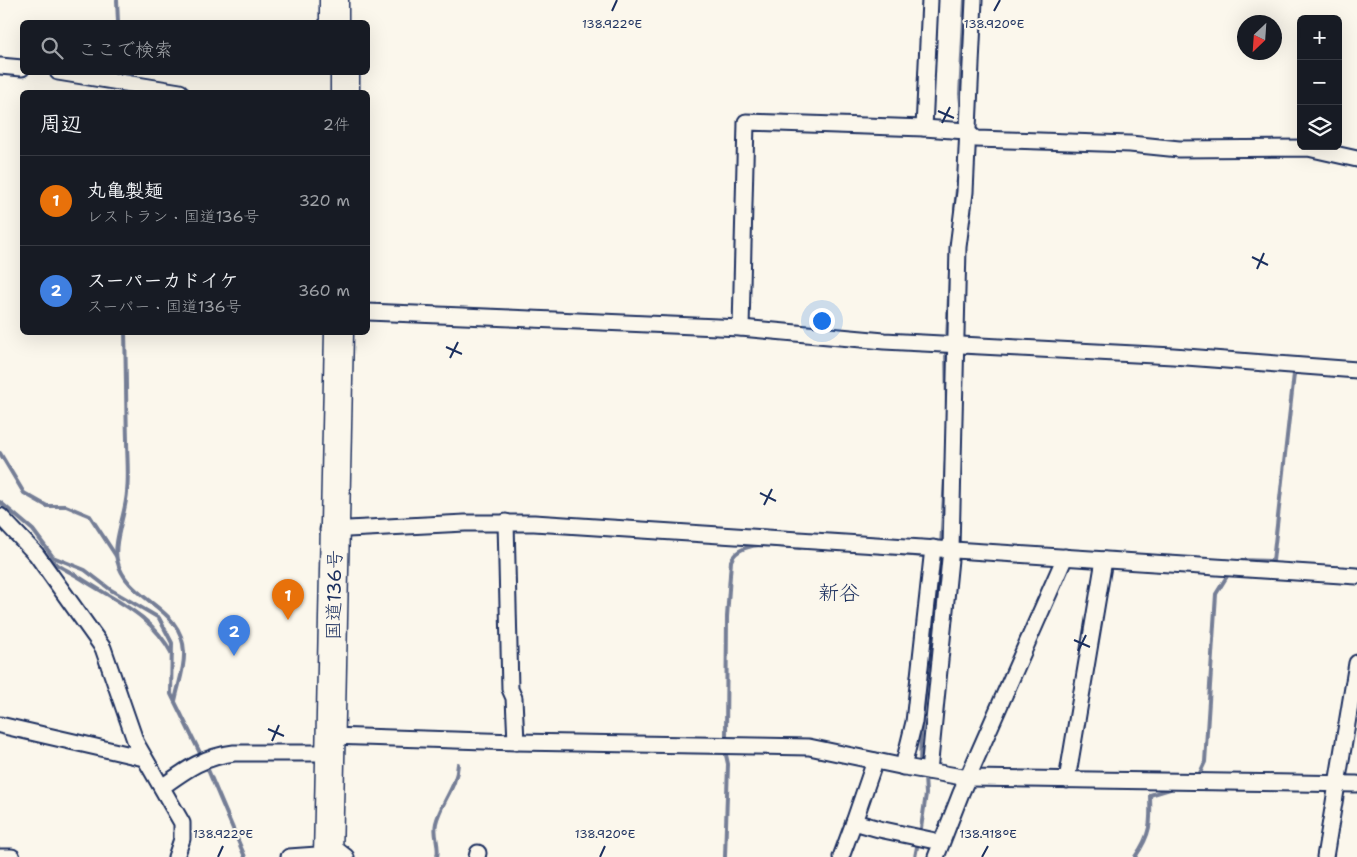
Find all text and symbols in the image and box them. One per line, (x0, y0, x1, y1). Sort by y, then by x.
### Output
north arrow (1237, 15, 1282, 60)
map controls (1297, 15, 1342, 150)
button: + (1297, 15, 1342, 60)
text: 138.922°E (582, 16, 642, 32)
text: 138.920°E (964, 16, 1024, 32)
search box (20, 20, 370, 75)
icon: search (38, 34, 66, 62)
text: ここで検索 (78, 37, 173, 62)
button: − (1297, 60, 1342, 105)
button: layers (1297, 105, 1342, 150)
text: 周辺 (40, 110, 82, 138)
text: 2件 (323, 114, 350, 135)
text: 丸亀製麺 (87, 178, 163, 203)
text: 1 (52, 190, 60, 211)
text: 320 m (299, 190, 350, 211)
text: レストラン · 国道136号 (87, 206, 260, 227)
text: スーパーカドイケ (87, 268, 239, 293)
text: 2 (50, 280, 62, 301)
text: 360 m (298, 280, 350, 301)
text: スーパー · 国道136号 (87, 296, 242, 317)
your location (809, 308, 835, 334)
street label: 国道136号 (321, 550, 347, 640)
pin: 1 (272, 579, 304, 620)
district label: 新谷 (818, 579, 860, 607)
pin: 2 (218, 615, 250, 656)
text: 138.922°E (193, 826, 253, 842)
text: 138.920°E (575, 826, 635, 842)
text: 138.918°E (959, 826, 1017, 842)

